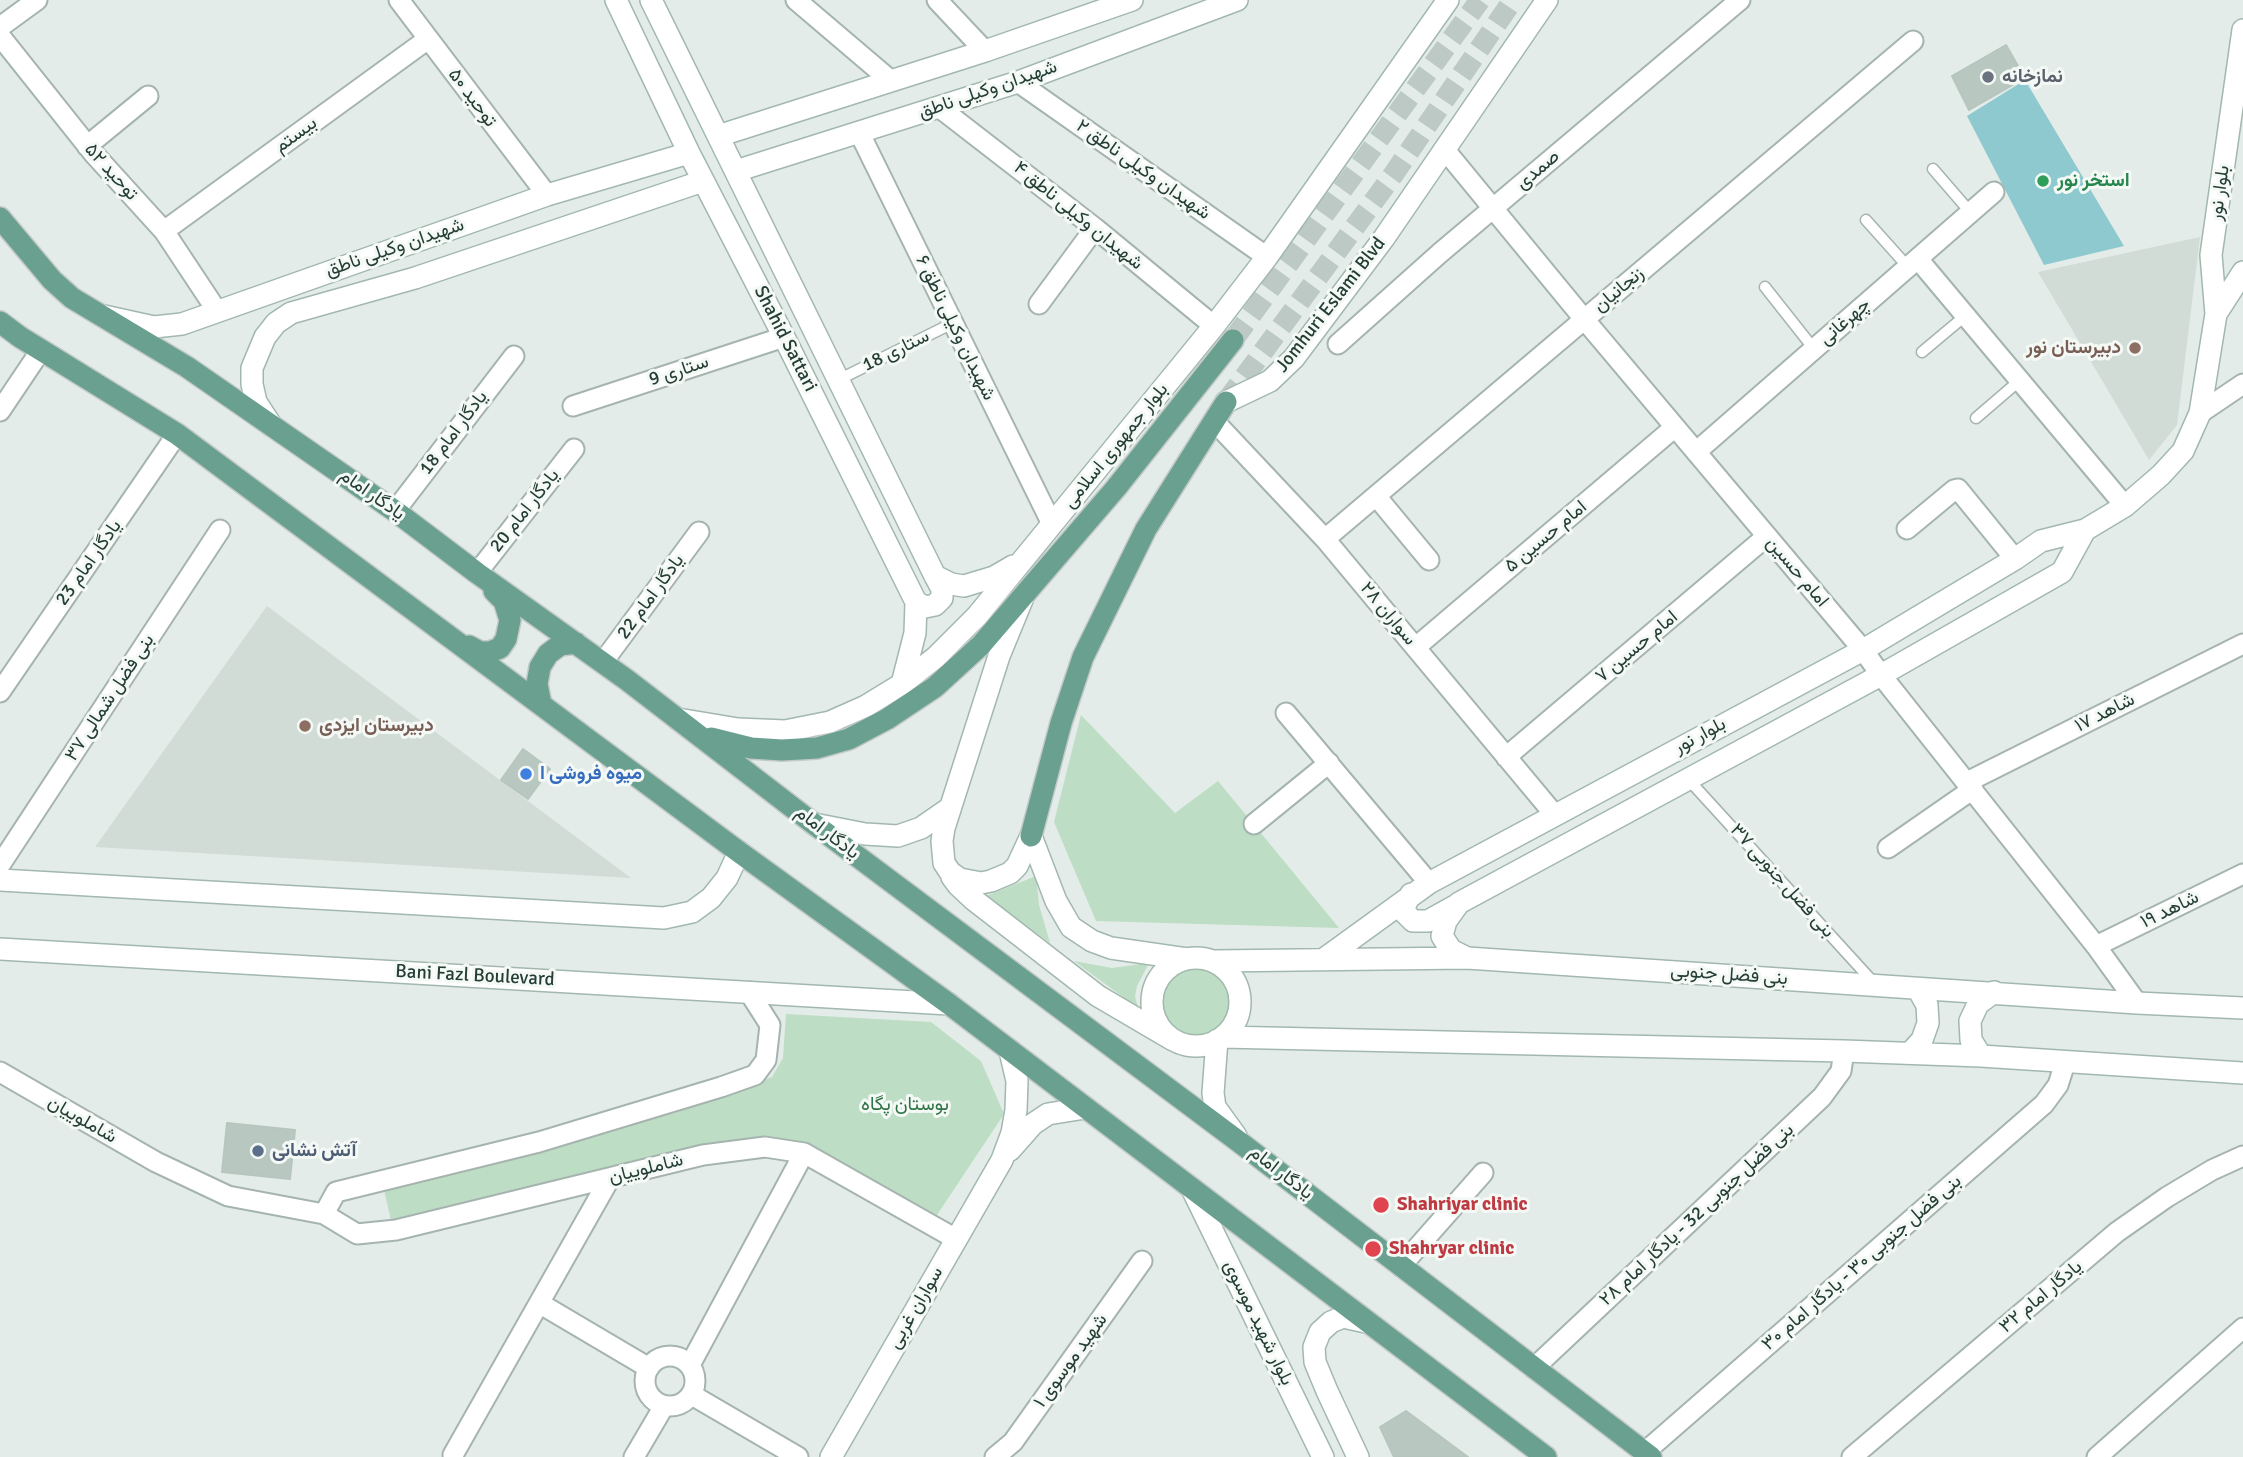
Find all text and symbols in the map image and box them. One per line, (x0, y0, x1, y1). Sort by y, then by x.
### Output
street label: شهیدان وکیلی ناطق (916, 56, 1060, 124)
street label: توحید ۵۰ (443, 64, 501, 132)
place label: نمازخانه (2002, 66, 2063, 88)
marker: نمازخانه (1980, 69, 1996, 85)
street label: بیستم (270, 112, 322, 158)
street label: شهیدان وکیلی ناطق ٢ (1071, 115, 1215, 225)
street label: توحید ۵۲ (79, 139, 143, 205)
street label: صمدی (1511, 145, 1565, 195)
street label: شهیدان وکیلی ناطق ۴ (1009, 157, 1147, 275)
street label: بلوار نور (2205, 164, 2235, 222)
place label: استخر نور (2057, 170, 2130, 192)
marker: استخر نور (2035, 173, 2051, 189)
street label: شهیدان وکیلی ناطق (323, 214, 467, 282)
street label: Jomhuri Eslami Blvd (1271, 233, 1391, 377)
street label: شهیدان وکیلی ناطق ۶ (910, 252, 1000, 404)
street label: زنجانیان (1589, 262, 1649, 318)
street label: Shahid Sattari (749, 282, 821, 396)
street label: چهرغانی (1815, 293, 1875, 351)
street label: ستاری 18 (859, 325, 933, 377)
place label: دبیرستان نور (2026, 337, 2121, 359)
marker: دبیرستان نور (2127, 340, 2143, 356)
street label: ستاری 9 (646, 351, 712, 391)
street label: بلوار جمهوری اسلامی (1059, 379, 1173, 513)
street label: یادگار امام 18 (415, 386, 493, 480)
street label: یادگار امام (335, 464, 409, 526)
street label: یادگار امام 20 (485, 465, 565, 557)
street label: امام حسین ۵ (1500, 496, 1592, 578)
street label: یادگار امام 23 (51, 516, 127, 610)
street label: امام حسین (1761, 532, 1833, 612)
street label: یادگار امام 22 (613, 550, 689, 644)
street label: سواران ۲۸ (1355, 578, 1421, 650)
street label: امام حسین ۷ (1591, 606, 1683, 688)
street label: بنی فضل شمالی ۳۷ (60, 630, 160, 766)
street label: شاهد ۱۷ (2071, 688, 2139, 738)
street label: بلوار نور (1670, 713, 1730, 759)
place label: دبیرستان ایزدی (319, 715, 434, 737)
marker: دبیرستان ایزدی (297, 718, 313, 734)
place label: میوه فروشی ا (540, 763, 642, 785)
marker: میوه فروشی ا (518, 766, 534, 782)
street label: یادگار امام (790, 801, 864, 865)
street label: بنی فضل جنوبی ۳۷ (1725, 819, 1839, 943)
street label: شاهد ۱۹ (2137, 886, 2203, 934)
street label: Bani Fazl Boulevard (395, 960, 555, 992)
street label: بنی فضل جنوبی (1669, 960, 1789, 990)
street label: شاملوییان (43, 1091, 121, 1149)
park label: بوستان پگاه (861, 1094, 949, 1116)
street label: بنی فضل جنوبی 32 - یادگار امام ۲۸ (1595, 1119, 1799, 1311)
place label: آتش نشانی (272, 1140, 356, 1162)
street label: یادگار امام (1245, 1141, 1317, 1205)
marker: آتش نشانی (250, 1143, 266, 1159)
street label: شاملوییان (606, 1149, 686, 1189)
street label: بنی فضل جنوبی ۳۰ - یادگار امام ۳۰ (1758, 1170, 1966, 1356)
place label: Shahriyar clinic (1397, 1194, 1528, 1216)
marker: Shahriyar clinic (1371, 1195, 1391, 1215)
place label: Shahryar clinic (1389, 1238, 1514, 1260)
marker: Shahryar clinic (1363, 1239, 1383, 1259)
street label: یادگار امام ۳۲ (1995, 1256, 2087, 1338)
street label: بلوار شهید موسوی (1218, 1257, 1298, 1389)
street label: سواران غربی (883, 1263, 949, 1353)
street label: شهید موسوی ۱ (1029, 1310, 1113, 1412)

